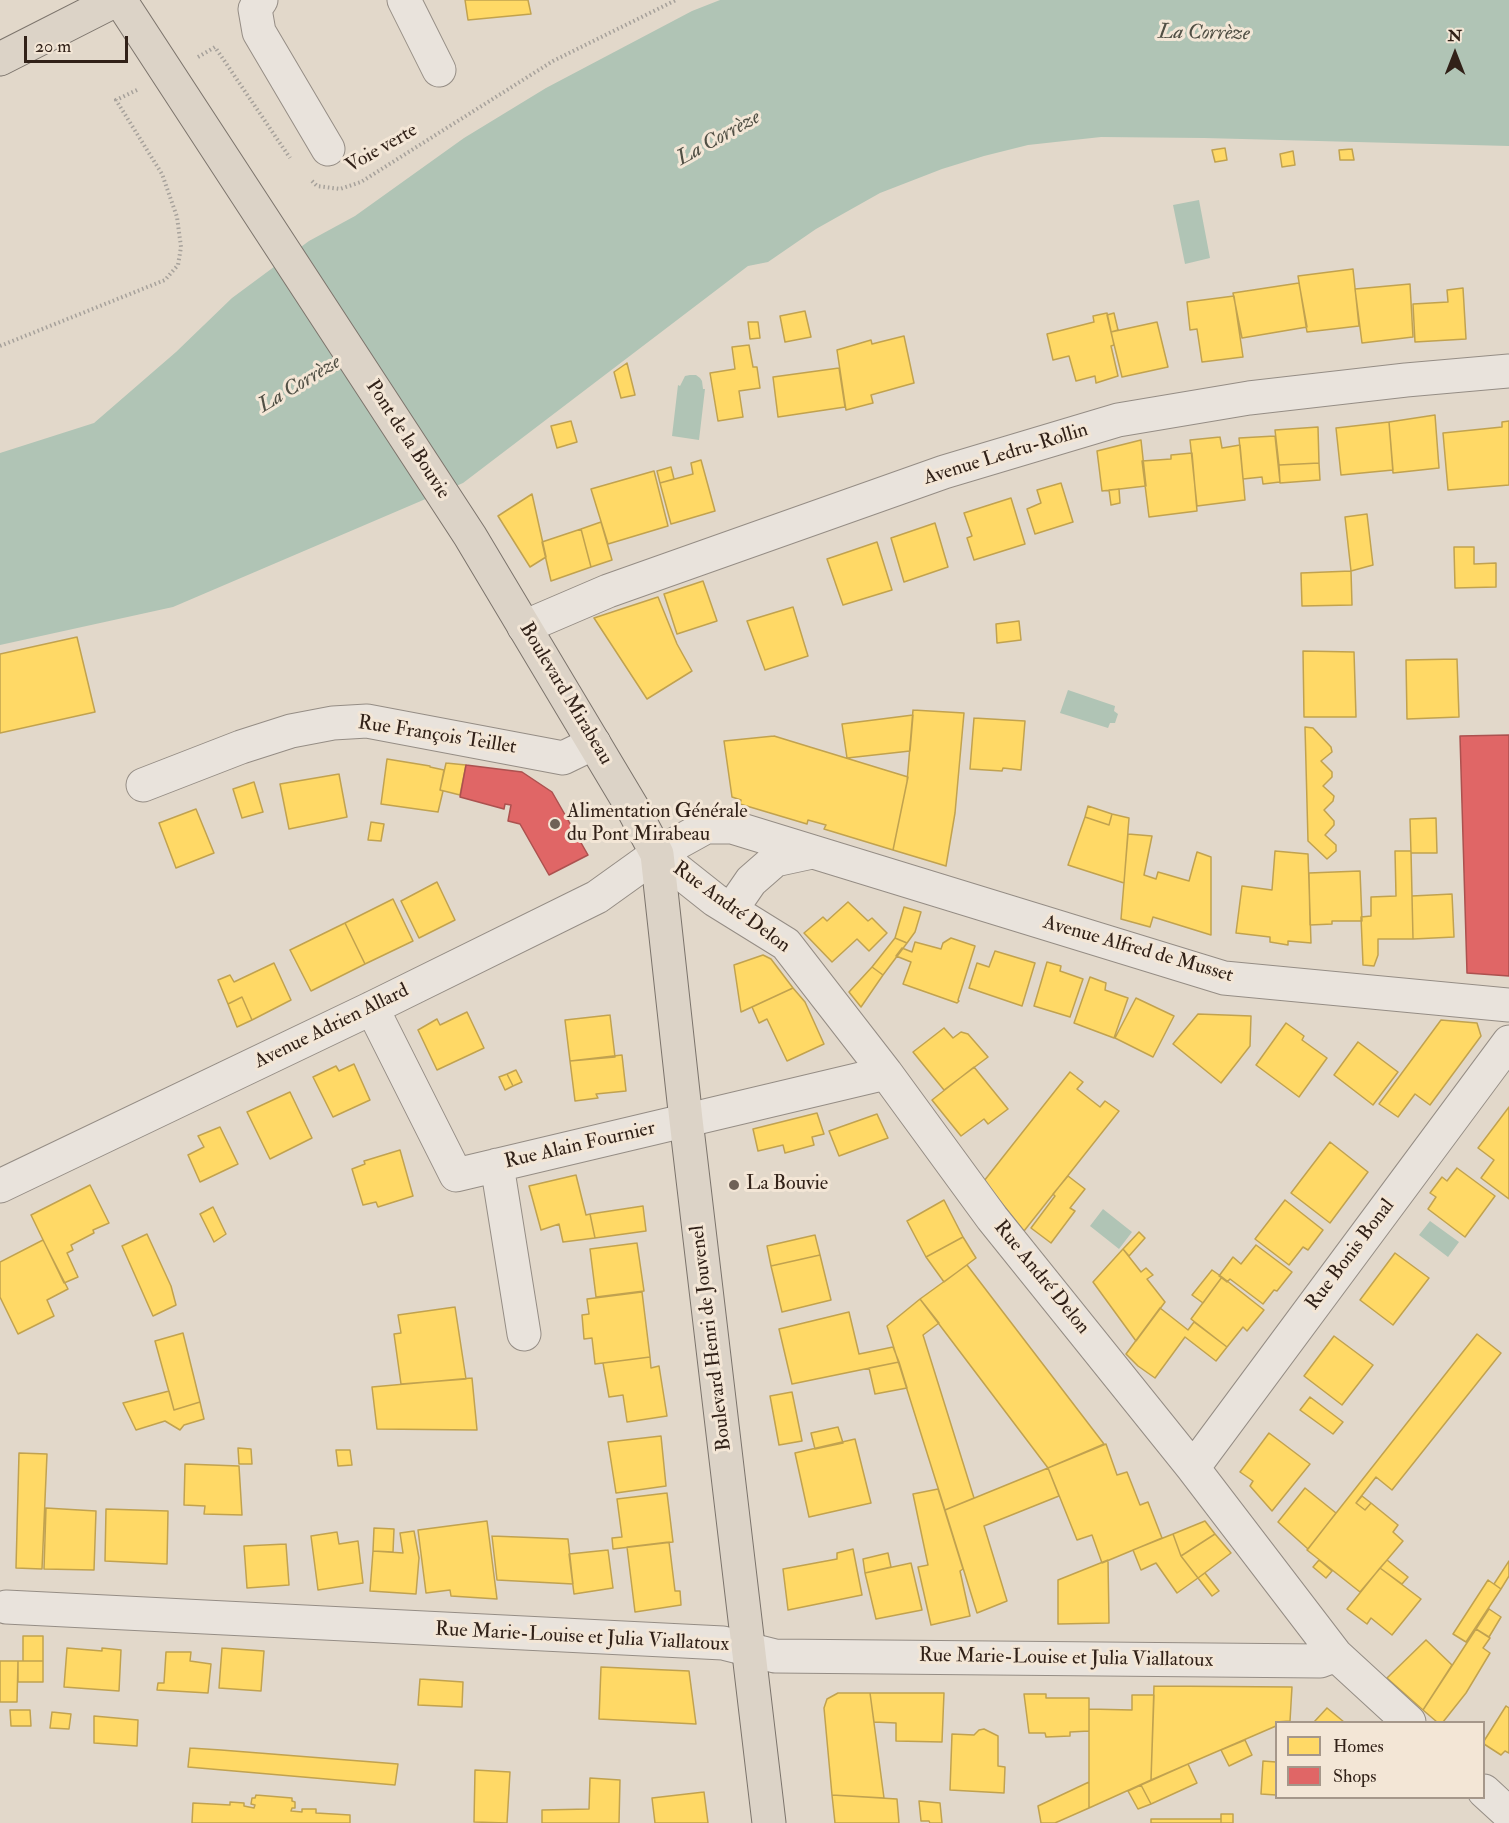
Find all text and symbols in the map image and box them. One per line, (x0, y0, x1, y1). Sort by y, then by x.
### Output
water label: La Corrèze (1158, 21, 1250, 47)
scale bar (27, 24, 130, 62)
north arrow (1425, 24, 1485, 84)
text: N (1448, 26, 1462, 46)
text: 20 m (35, 35, 71, 58)
water label: La Corrèze (673, 106, 765, 172)
street label: Voie verte (342, 119, 422, 179)
water label: La Corrèze (254, 351, 346, 419)
street label: Pont de la Bouvie (360, 376, 454, 504)
street label: Avenue Ledru-Rollin (921, 419, 1091, 491)
street label: Boulevard Mirabeau (513, 619, 617, 769)
street label: Rue François Teillet (356, 712, 518, 760)
place label: Alimentation Générale du Pont Mirabeau (567, 801, 748, 848)
marker: Alimentation Générale du Pont Mirabeau (548, 817, 562, 831)
street label: Rue André Delon (668, 857, 794, 959)
street label: Avenue Alfred de Musset (1040, 911, 1236, 989)
street label: Avenue Adrien Allard (251, 979, 413, 1075)
street label: Rue Alain Fournier (502, 1117, 658, 1175)
place label: La Bouvie (746, 1173, 828, 1197)
marker: La Bouvie (727, 1178, 741, 1192)
street label: Rue Bonis Bonal (1301, 1195, 1401, 1315)
street label: Rue André Delon (988, 1216, 1094, 1340)
street label: Boulevard Henri de Jouvenel (686, 1224, 738, 1452)
street label: Rue Marie-Louise et Julia Viallatoux (434, 1618, 730, 1658)
street label: Rue Marie-Louise et Julia Viallatoux (918, 1644, 1214, 1674)
legend (1275, 1721, 1485, 1799)
text: Homes (1333, 1735, 1384, 1758)
text: Shops (1333, 1765, 1376, 1788)

